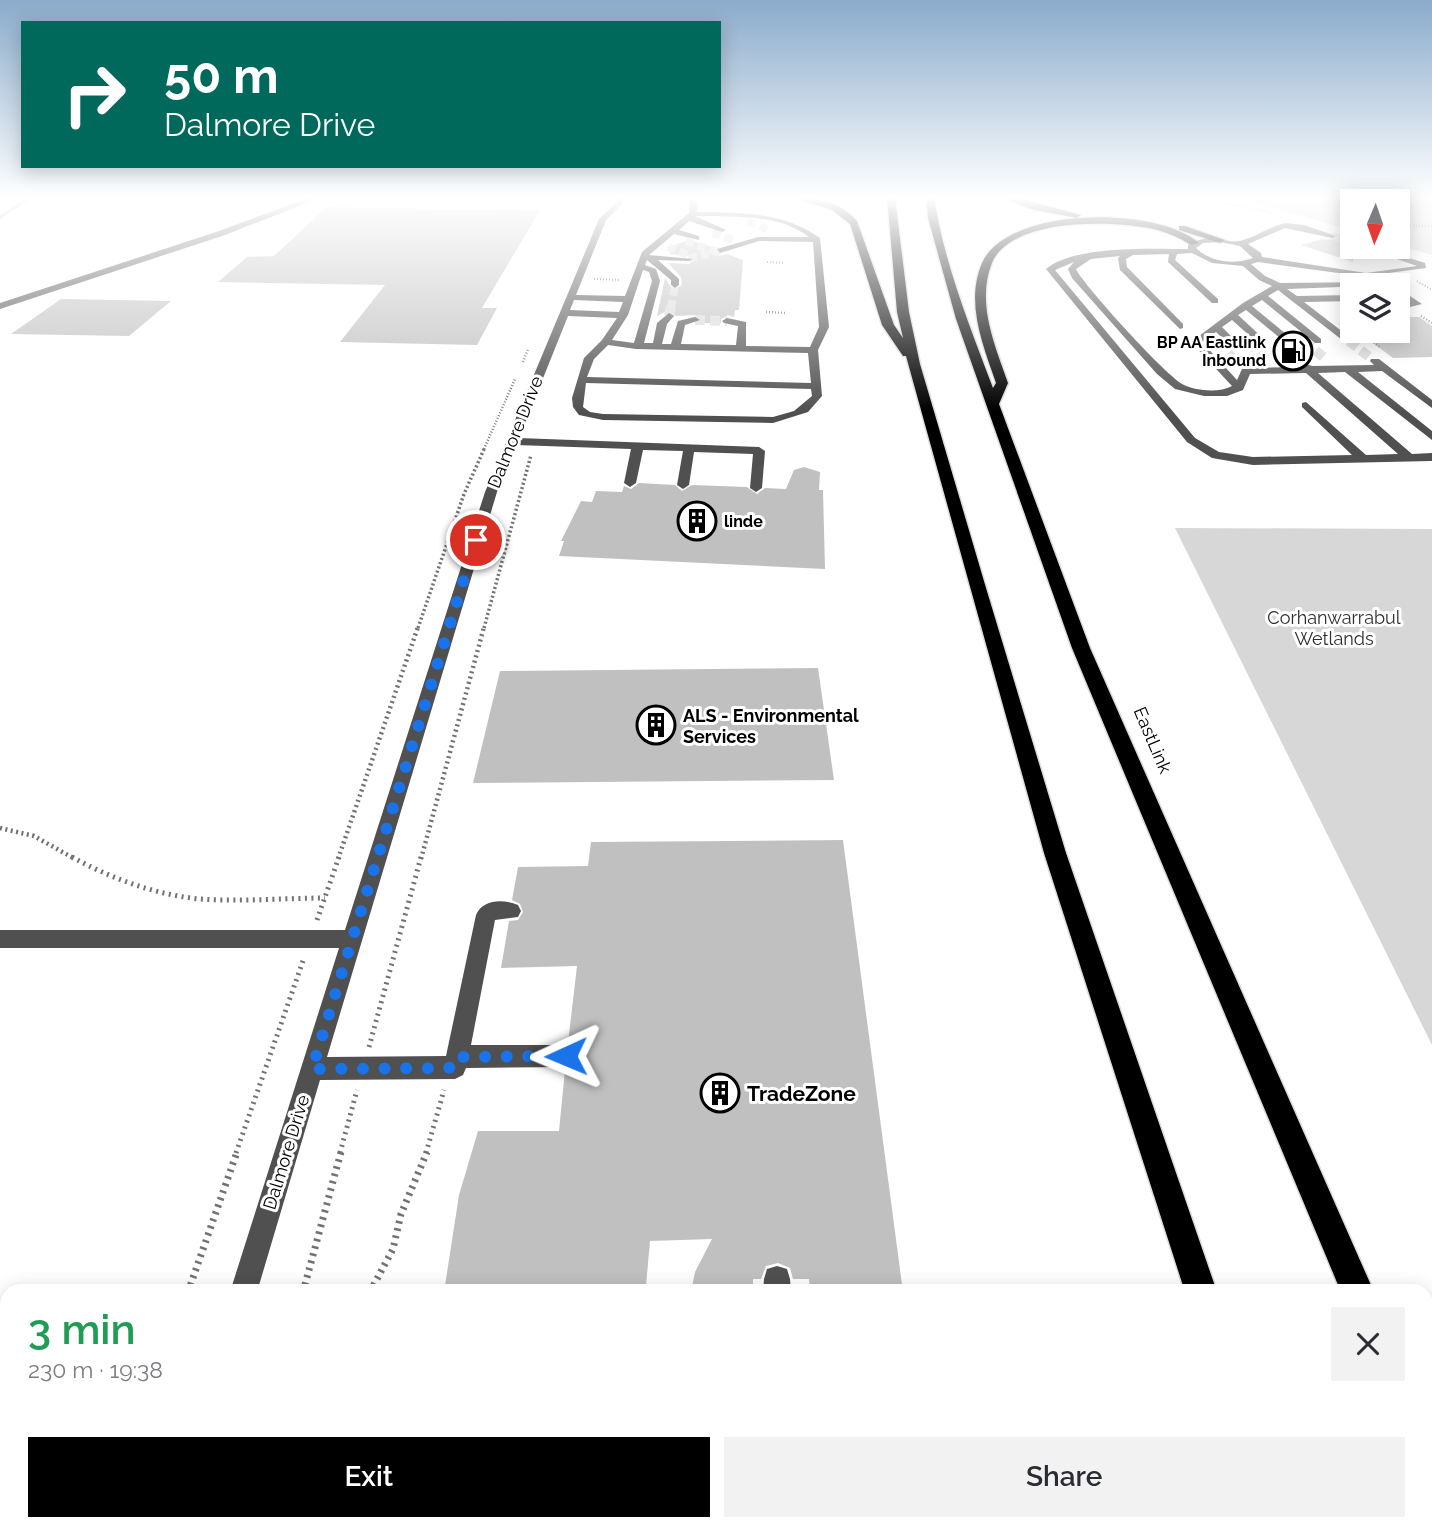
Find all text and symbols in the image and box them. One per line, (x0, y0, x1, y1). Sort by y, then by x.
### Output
text: 50 m (164, 47, 279, 104)
icon: right (49, 49, 140, 140)
text: Dalmore Drive (164, 106, 375, 143)
north arrow (1340, 189, 1410, 259)
map controls (1340, 189, 1410, 343)
button: layers (1340, 273, 1410, 343)
fuel station icon: BP AA Eastlink Inbound (1272, 330, 1314, 372)
place label: BP AA Eastlink Inbound (1157, 333, 1266, 370)
street label: Dalmore Drive (483, 373, 547, 491)
building icon: linde (676, 500, 718, 542)
pin (446, 510, 506, 570)
place label: linde (724, 512, 763, 531)
icon: arrive (457, 521, 495, 559)
park label: Corhanwarrabul Wetlands (1267, 607, 1401, 649)
building icon: ALS - Environmental Services (635, 704, 677, 746)
street label: EastLink (1130, 704, 1176, 777)
place label: ALS - Environmental Services (683, 705, 859, 747)
position arrow (529, 1019, 603, 1093)
building icon: TradeZone (699, 1072, 741, 1114)
place label: TradeZone (747, 1081, 856, 1106)
street label: Dalmore Drive (259, 1092, 314, 1212)
text: 3 min (28, 1305, 136, 1354)
button: close (1331, 1307, 1405, 1381)
text: 230 m · 19:38 (28, 1356, 163, 1383)
button: Exit (28, 1437, 710, 1517)
button: Share (724, 1437, 1405, 1517)

